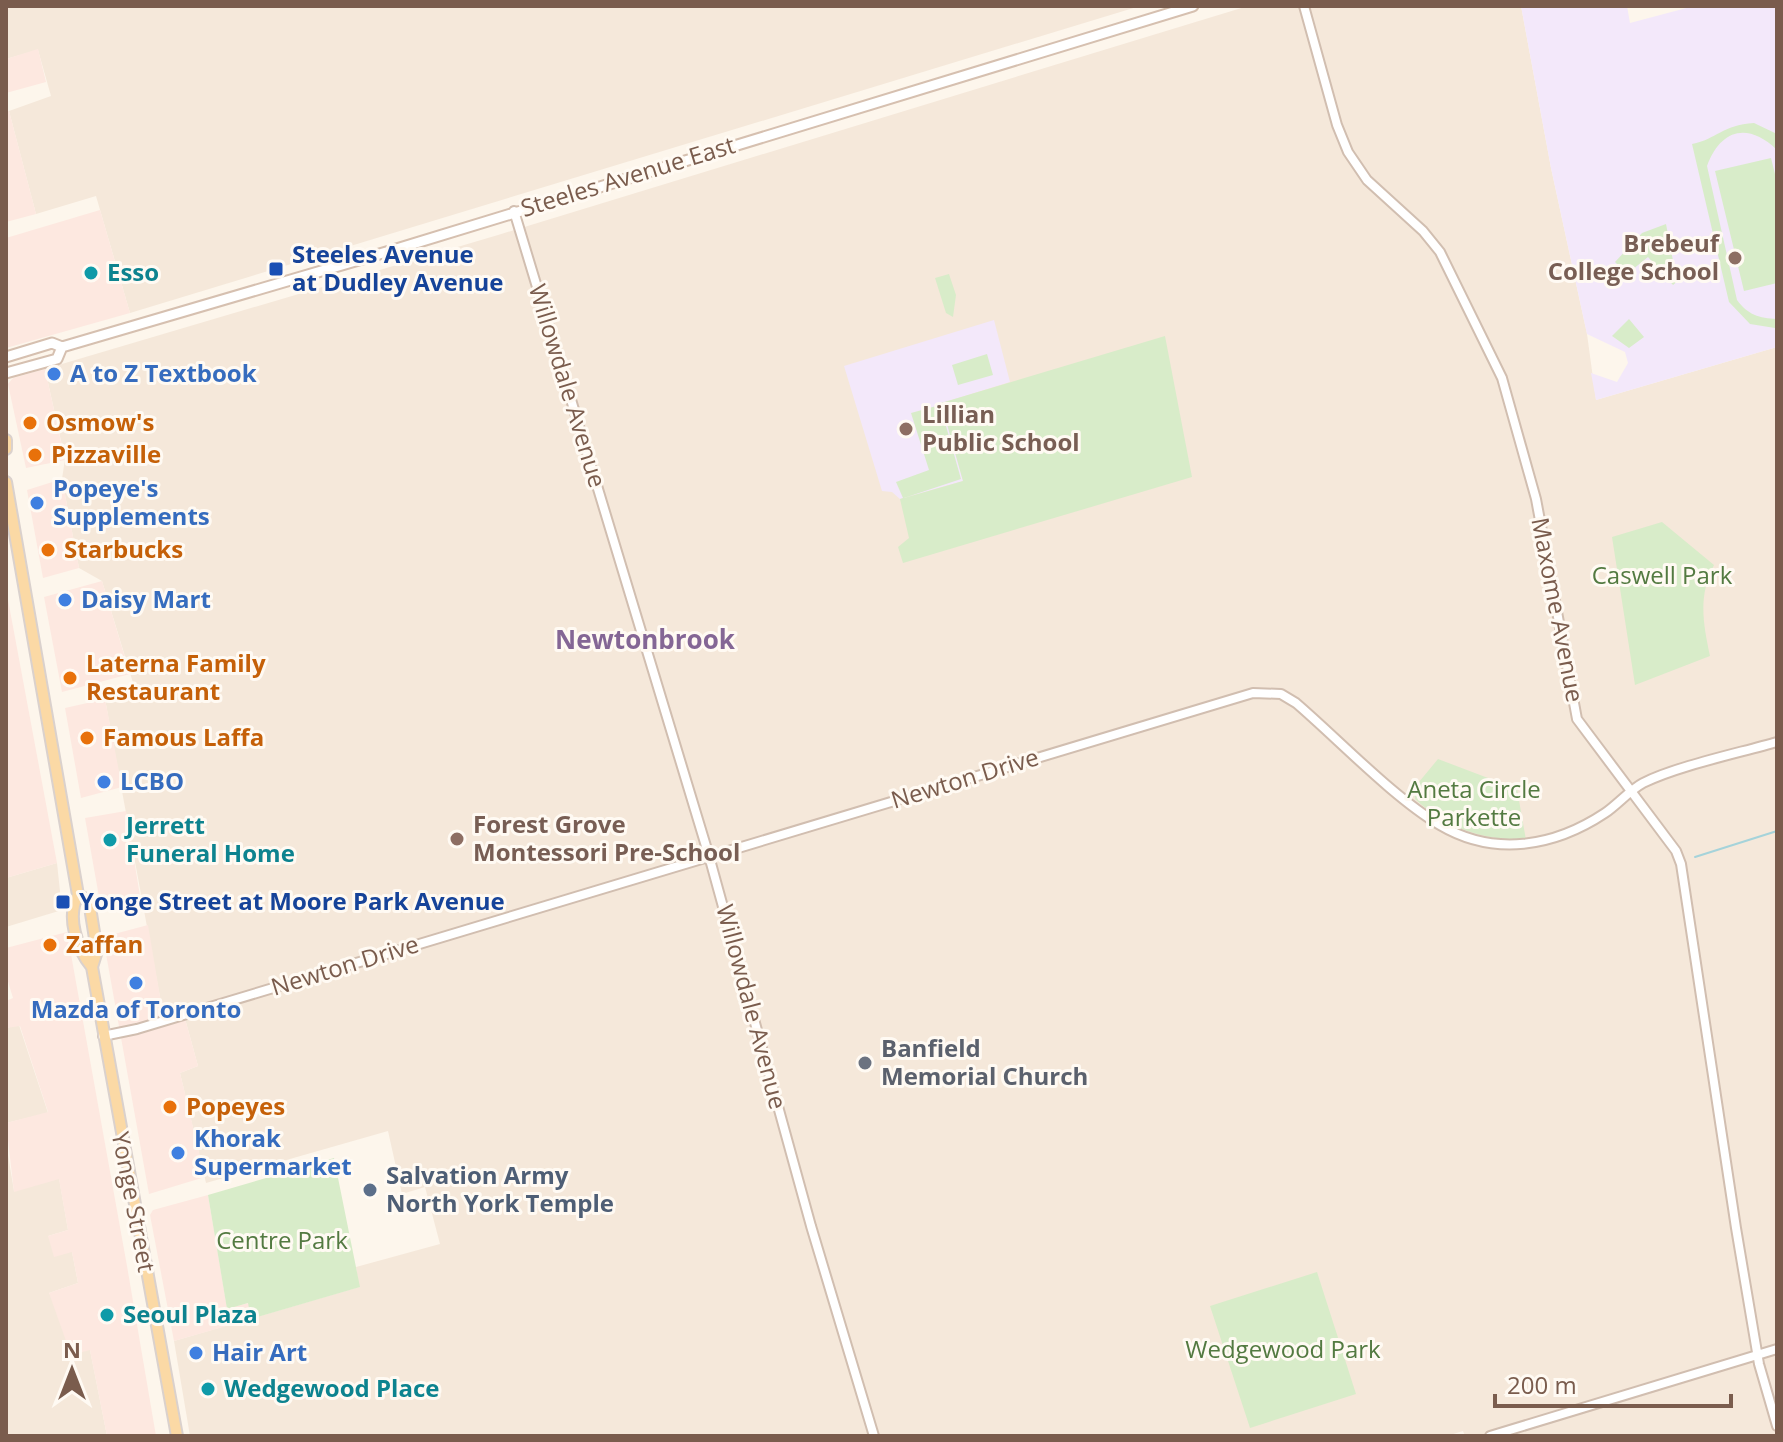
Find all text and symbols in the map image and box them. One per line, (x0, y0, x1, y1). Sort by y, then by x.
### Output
street label: Steeles Avenue East (516, 127, 739, 224)
place label: Brebeuf College School (1548, 226, 1721, 287)
place label: Steeles Avenue at Dudley Avenue (292, 237, 503, 298)
marker: Brebeuf College School (1726, 249, 1744, 267)
place label: Esso (107, 255, 159, 288)
marker: Steeles Avenue at Dudley Avenue (267, 260, 285, 278)
marker: Esso (82, 264, 100, 282)
street label: Willowdale Avenue (522, 280, 615, 491)
place label: A to Z Textbook (70, 356, 257, 389)
marker: A to Z Textbook (45, 365, 63, 383)
place label: Lillian Public School (922, 397, 1080, 458)
place label: Osmow's (46, 405, 154, 438)
marker: Osmow's (21, 414, 39, 432)
marker: Lillian Public School (897, 420, 915, 438)
place label: Pizzaville (51, 437, 161, 470)
marker: Pizzaville (26, 446, 44, 464)
place label: Popeye's Supplements (53, 471, 210, 532)
marker: Popeye's Supplements (28, 494, 46, 512)
street label: Maxome Avenue (1524, 515, 1593, 705)
place label: Starbucks (64, 532, 183, 565)
marker: Starbucks (39, 541, 57, 559)
park label: Caswell Park (1592, 558, 1733, 591)
place label: Daisy Mart (81, 582, 211, 615)
marker: Daisy Mart (56, 591, 74, 609)
district label: Newtonbrook (555, 621, 736, 657)
place label: Laterna Family Restaurant (86, 646, 266, 707)
marker: Laterna Family Restaurant (61, 669, 79, 687)
place label: Famous Laffa (103, 720, 264, 753)
marker: Famous Laffa (78, 729, 96, 747)
street label: Newton Drive (887, 739, 1042, 816)
place label: LCBO (120, 764, 184, 797)
park label: Aneta Circle Parkette (1407, 772, 1541, 833)
marker: LCBO (95, 773, 113, 791)
place label: Forest Grove Montessori Pre-School (473, 807, 740, 868)
place label: Jerrett Funeral Home (124, 808, 295, 869)
marker: Forest Grove Montessori Pre-School (448, 830, 466, 848)
marker: Jerrett Funeral Home (101, 831, 119, 849)
place label: Yonge Street at Moore Park Avenue (79, 884, 505, 917)
marker: Yonge Street at Moore Park Avenue (54, 893, 72, 911)
street label: Willowdale Avenue (709, 901, 796, 1113)
street label: Newton Drive (267, 926, 422, 1003)
place label: Zaffan (66, 927, 143, 960)
marker: Zaffan (41, 936, 59, 954)
marker: Mazda of Toronto (127, 974, 145, 992)
place label: Mazda of Toronto (31, 992, 241, 1025)
place label: Banfield Memorial Church (881, 1031, 1088, 1092)
marker: Banfield Memorial Church (856, 1054, 874, 1072)
place label: Popeyes (186, 1089, 285, 1122)
marker: Popeyes (161, 1098, 179, 1116)
place label: Khorak Supermarket (194, 1121, 352, 1182)
street label: Yonge Street (105, 1129, 164, 1275)
marker: Khorak Supermarket (169, 1144, 187, 1162)
place label: Salvation Army North York Temple (386, 1158, 614, 1219)
marker: Salvation Army North York Temple (361, 1181, 379, 1199)
park label: Centre Park (216, 1223, 348, 1256)
place label: Seoul Plaza (123, 1297, 258, 1330)
marker: Seoul Plaza (98, 1306, 116, 1324)
north arrow (32, 1330, 112, 1410)
park label: Wedgewood Park (1185, 1332, 1381, 1365)
text: N (63, 1334, 81, 1364)
place label: Hair Art (212, 1335, 307, 1368)
marker: Hair Art (187, 1344, 205, 1362)
scale bar (1495, 1358, 1731, 1408)
text: 200 m (1507, 1368, 1577, 1401)
place label: Wedgewood Place (224, 1371, 439, 1404)
marker: Wedgewood Place (199, 1380, 217, 1398)

